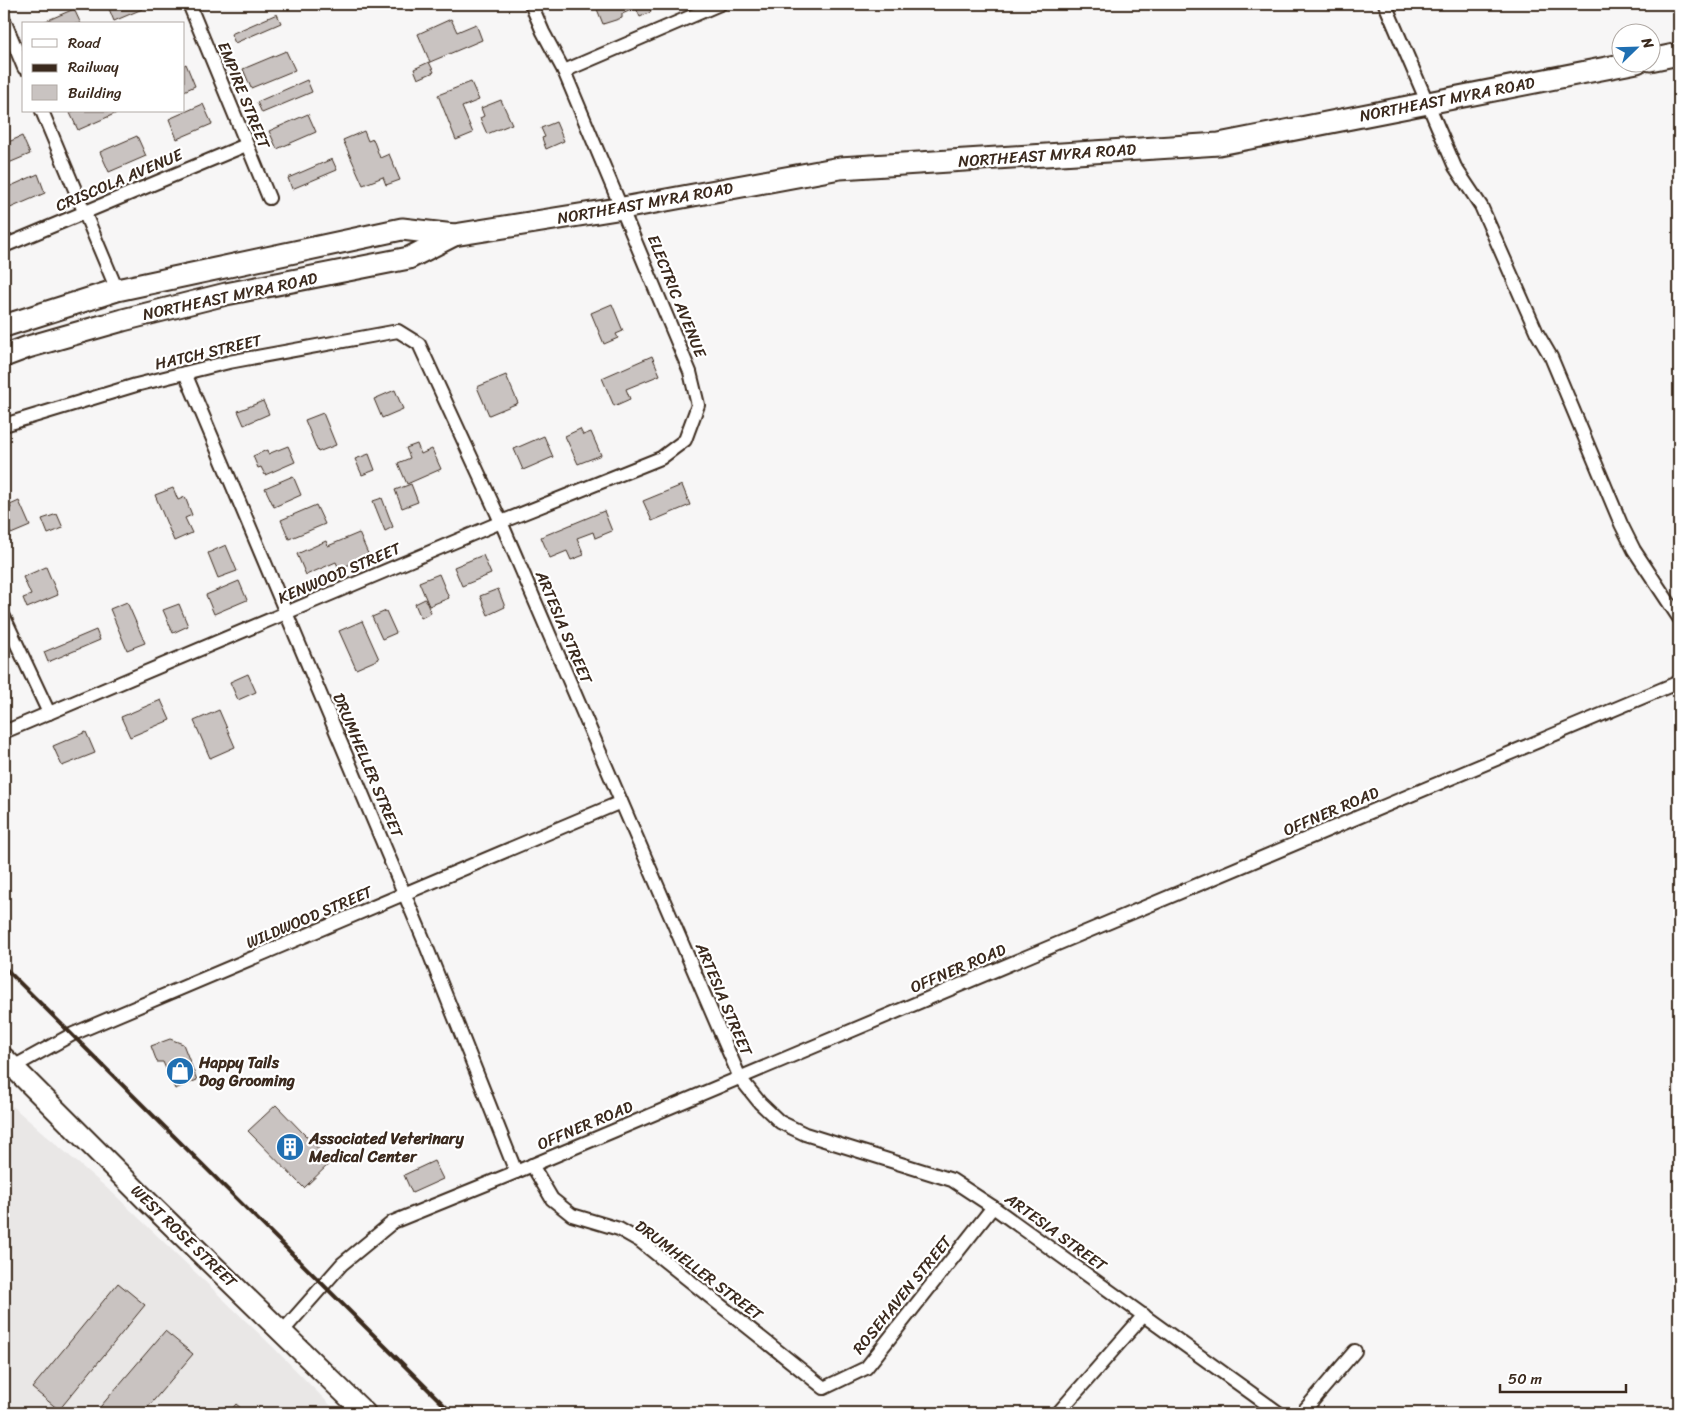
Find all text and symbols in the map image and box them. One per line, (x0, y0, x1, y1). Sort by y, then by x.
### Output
legend (22, 22, 185, 112)
north arrow (1610, 22, 1660, 72)
text: Road (68, 30, 101, 56)
text: N (1634, 33, 1661, 53)
street label: EMPIRE STREET (209, 37, 279, 154)
text: Railway (68, 54, 119, 80)
street label: NORTHEAST MYRA ROAD (1357, 68, 1538, 130)
text: Building (68, 80, 122, 106)
street label: NORTHEAST MYRA ROAD (957, 134, 1137, 176)
street label: CRISCOLA AVENUE (51, 140, 188, 220)
street label: NORTHEAST MYRA ROAD (555, 173, 736, 233)
street label: ELECTRIC AVENUE (639, 230, 715, 363)
street label: NORTHEAST MYRA ROAD (140, 263, 321, 329)
street label: HATCH STREET (152, 325, 266, 378)
street label: KENWOOD STREET (273, 533, 406, 612)
street label: ARTESIA STREET (527, 565, 601, 689)
street label: DRUMHELLER STREET (324, 688, 412, 843)
street label: OFFNER ROAD (1278, 778, 1384, 844)
street label: WILDWOOD STREET (241, 877, 378, 957)
street label: OFFNER ROAD (905, 935, 1011, 1001)
street label: ARTESIA STREET (687, 937, 761, 1061)
place label: Happy Tails Dog Grooming (198, 1048, 296, 1095)
shop icon: Happy Tails Dog Grooming (165, 1056, 195, 1086)
street label: OFFNER ROAD (532, 1092, 638, 1158)
place label: Associated Veterinary Medical Center (308, 1124, 464, 1171)
building icon: Associated Veterinary Medical Center (275, 1132, 305, 1162)
street label: WEST ROSE STREET (124, 1177, 245, 1296)
street label: ARTESIA STREET (998, 1184, 1114, 1280)
street label: DRUMHELLER STREET (629, 1212, 771, 1329)
street label: ROSEHAVEN STREET (845, 1228, 960, 1361)
scale bar (1500, 1362, 1627, 1394)
text: 50 m (1508, 1366, 1543, 1392)

